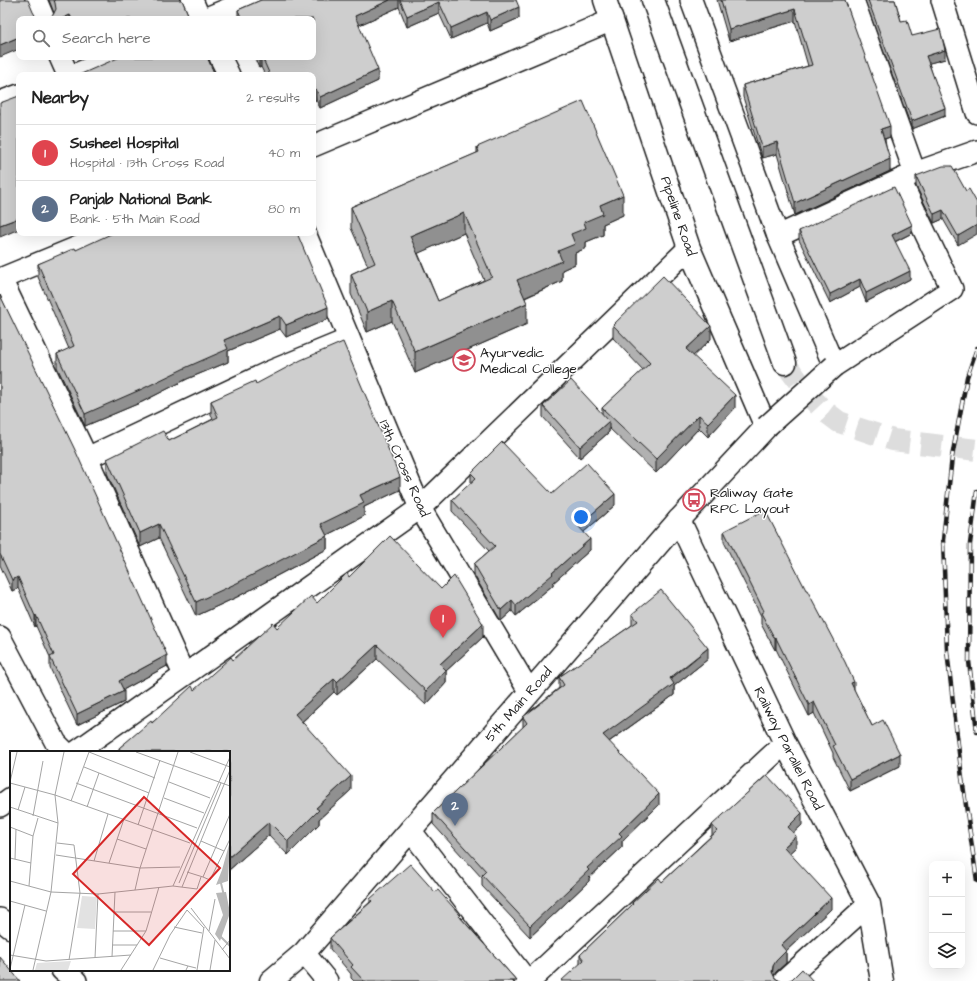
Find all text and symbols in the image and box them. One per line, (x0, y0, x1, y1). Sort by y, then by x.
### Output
search box (16, 16, 316, 60)
icon: search (30, 27, 52, 49)
text: Search here (62, 28, 151, 49)
text: Nearby (32, 86, 89, 110)
text: 2 results (246, 89, 300, 107)
text: Susheel Hospital (70, 133, 179, 154)
text: 1 (44, 144, 46, 162)
text: 40 m (268, 144, 300, 162)
text: Hospital · 13th Cross Road (70, 154, 224, 172)
street label: Pipeline Road (655, 174, 701, 259)
text: Panjab National Bank (70, 189, 212, 210)
text: 2 (41, 200, 49, 218)
text: 80 m (268, 200, 300, 218)
text: Bank · 5th Main Road (70, 210, 200, 228)
place label: Ayurvedic Medical College (480, 343, 577, 379)
school or university icon: Ayurvedic Medical College (451, 347, 477, 373)
street label: 13th Cross Road (374, 417, 434, 520)
place label: Raliway Gate RPC Layout (710, 483, 794, 519)
bus stop icon: Raliway Gate RPC Layout (681, 487, 707, 513)
your location (571, 507, 591, 527)
pin: 1 (430, 605, 456, 638)
street label: 5th Main Road (480, 663, 557, 747)
street label: Railway Parallel Road (748, 683, 828, 814)
inset map (10, 751, 230, 971)
pin: 2 (442, 793, 468, 826)
map controls (929, 861, 965, 969)
button: + (929, 861, 965, 897)
button: − (929, 897, 965, 933)
button: layers (929, 933, 965, 969)

